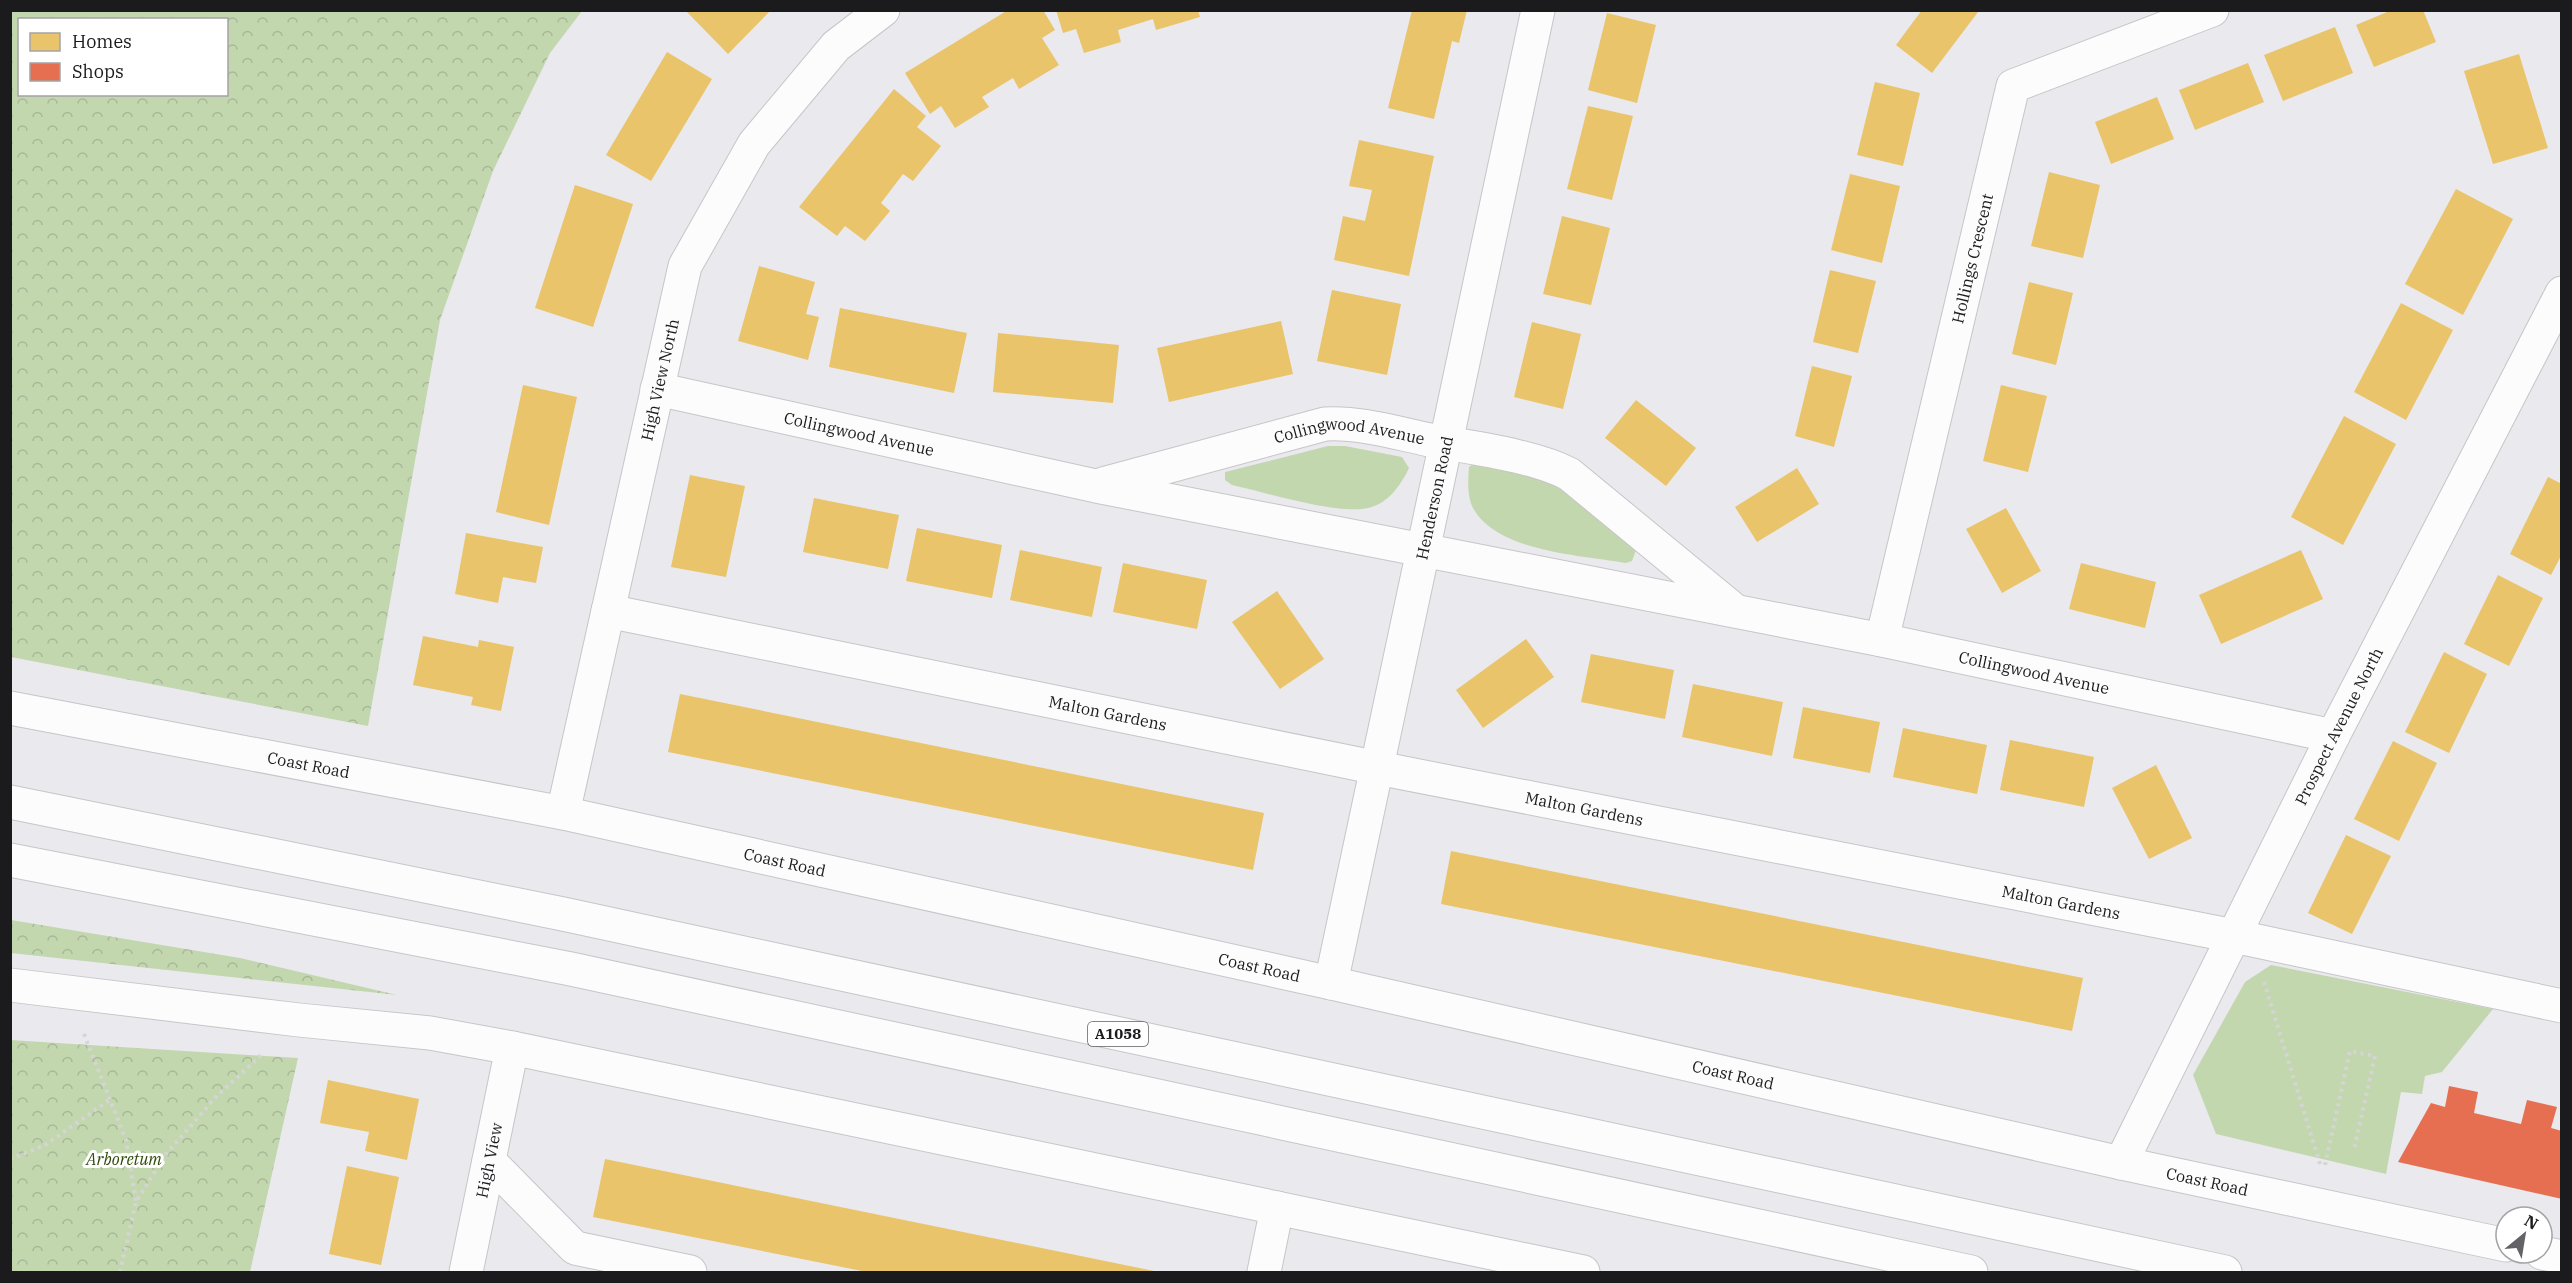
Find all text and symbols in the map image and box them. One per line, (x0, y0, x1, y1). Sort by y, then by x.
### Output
legend (18, 18, 228, 96)
text: Homes (72, 30, 132, 53)
text: Shops (72, 60, 124, 83)
street label: Hollings Crescent (1947, 191, 1997, 326)
street label: High View North (636, 317, 683, 443)
street label: Collingwood Avenue (782, 407, 936, 460)
street label: Collingwood Avenue (1272, 414, 1427, 449)
street label: Henderson Road (1411, 434, 1457, 561)
street label: Prospect Avenue North (2290, 644, 2387, 808)
street label: Collingwood Avenue (1957, 647, 2111, 698)
street label: Malton Gardens (1047, 691, 1169, 735)
street label: Coast Road (266, 747, 352, 782)
street label: Malton Gardens (1523, 787, 1645, 830)
street label: Coast Road (742, 843, 828, 881)
street label: Malton Gardens (2000, 881, 2122, 923)
street label: Coast Road (1216, 948, 1302, 986)
road number: A1058 (1088, 1022, 1148, 1046)
street label: Coast Road (1690, 1056, 1776, 1094)
street label: High View (471, 1120, 507, 1200)
park label: Arboretum (85, 1149, 162, 1169)
street label: Coast Road (2164, 1163, 2250, 1200)
north arrow (2494, 1205, 2554, 1265)
text: N (2521, 1210, 2542, 1234)

